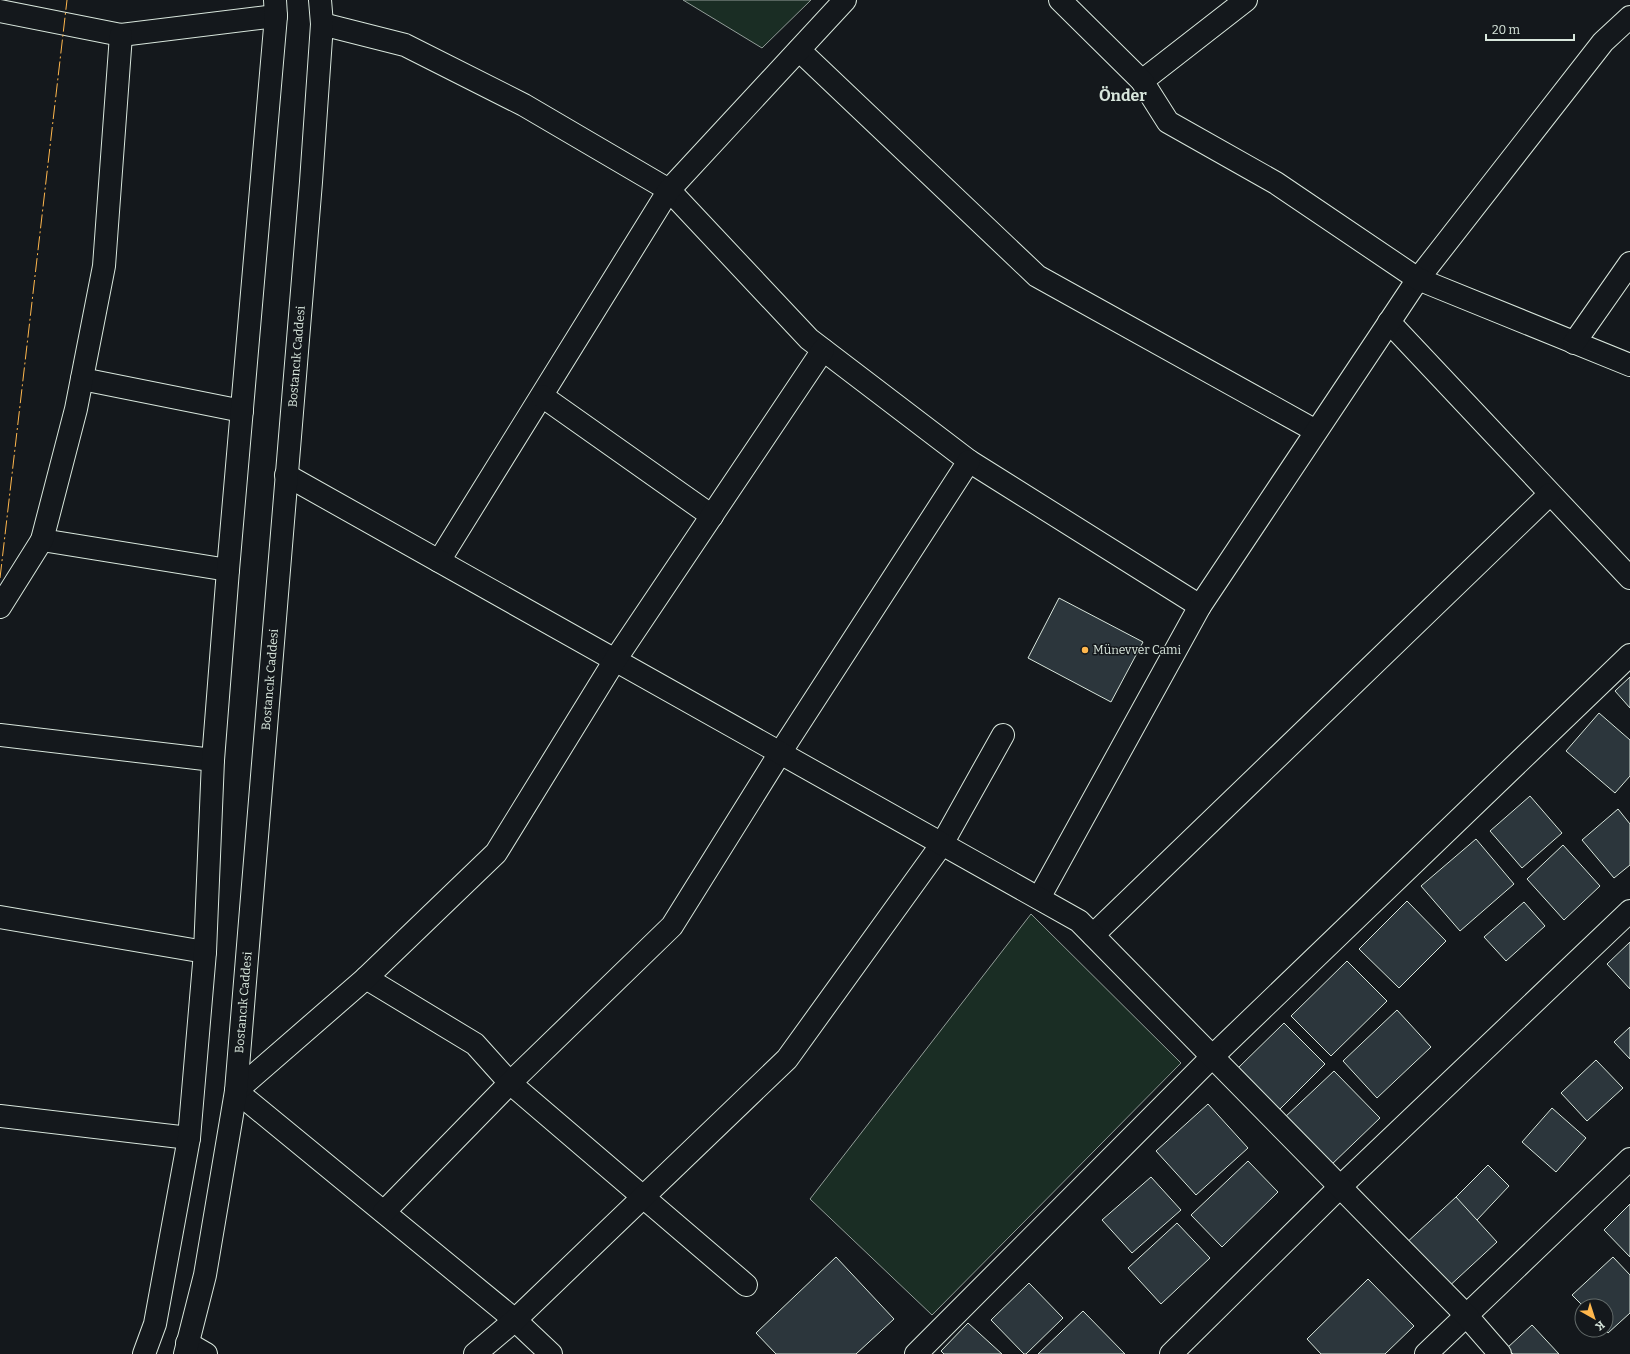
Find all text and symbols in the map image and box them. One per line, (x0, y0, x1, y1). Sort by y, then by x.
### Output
scale bar (1486, 16, 1574, 42)
text: 20 m (1492, 23, 1521, 37)
district label: Önder (1099, 86, 1147, 105)
street label: Bostancık Caddesi (285, 305, 308, 408)
street label: Bostancık Caddesi (259, 628, 281, 731)
place label: Münevver Cami (1093, 643, 1181, 657)
marker: Münevver Cami (1080, 645, 1090, 655)
street label: Bostancık Caddesi (232, 951, 255, 1054)
north arrow (1574, 1298, 1614, 1338)
text: K (1593, 1318, 1607, 1333)

